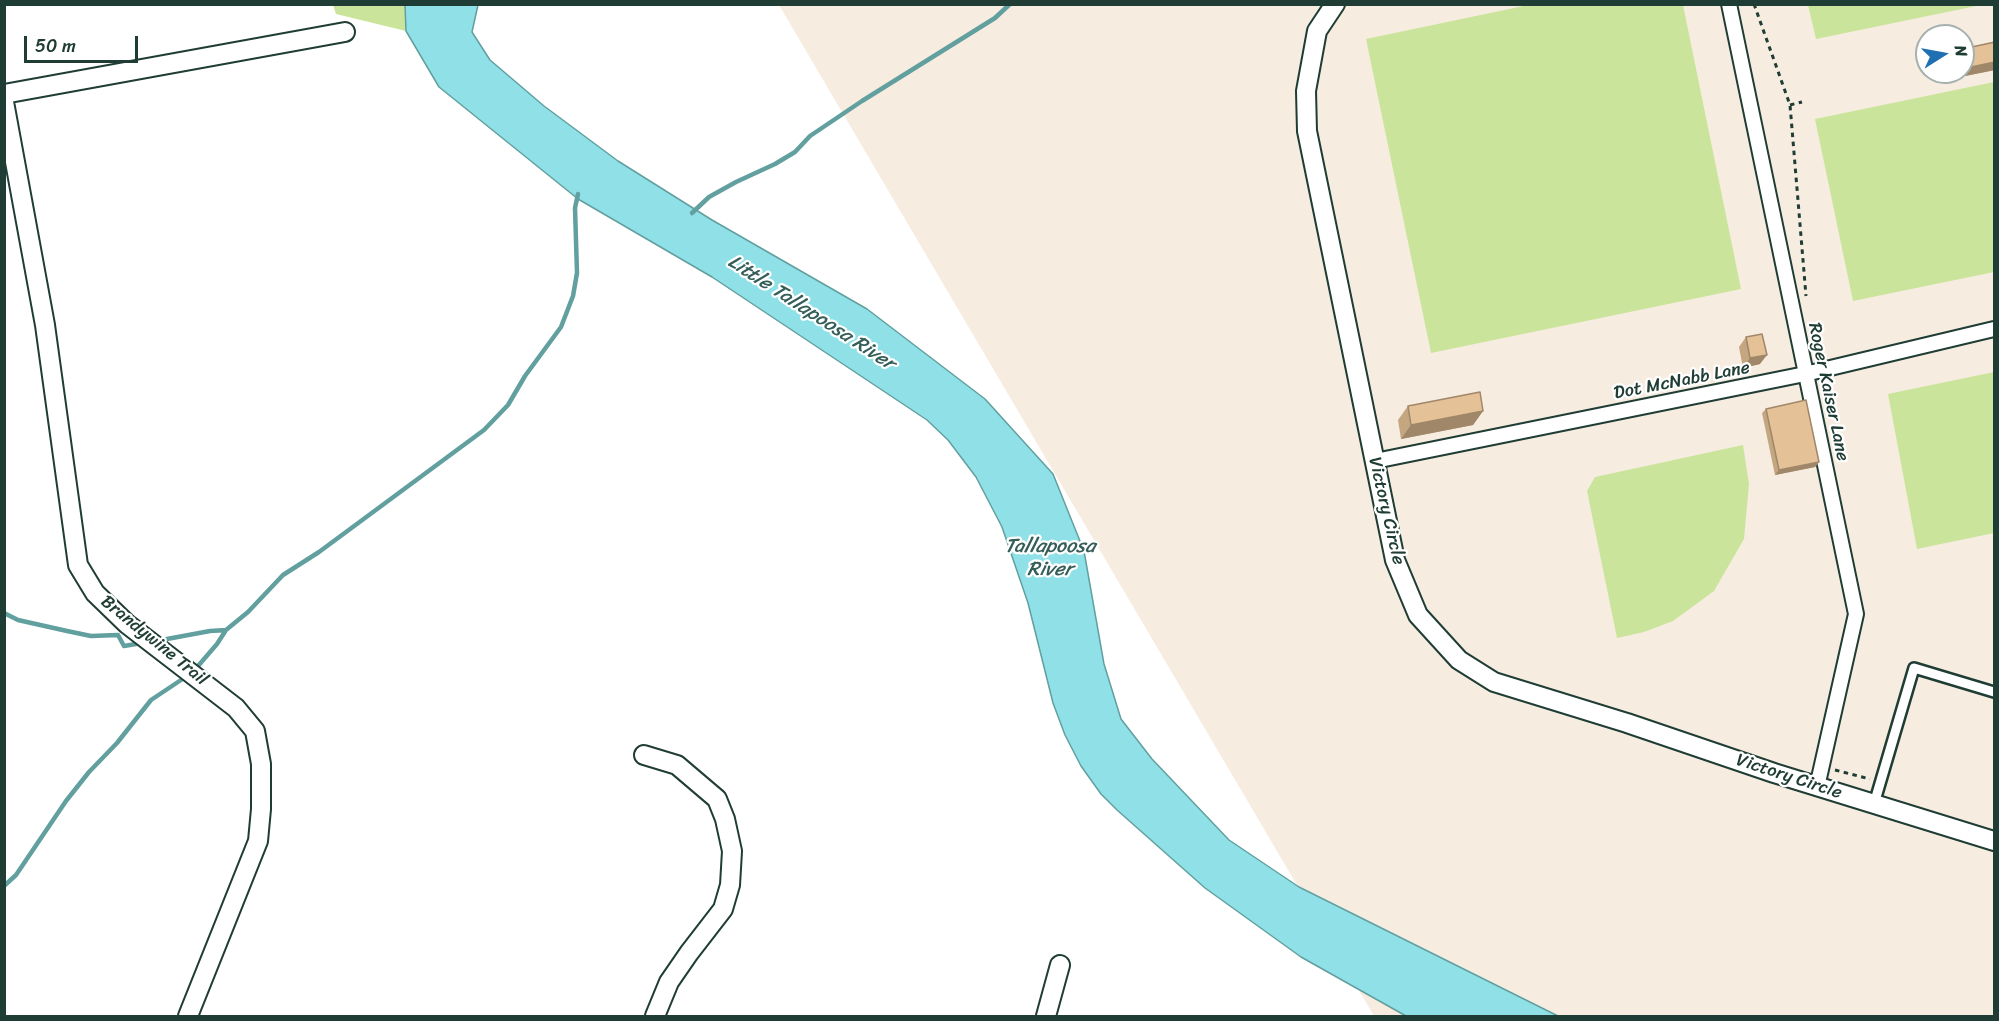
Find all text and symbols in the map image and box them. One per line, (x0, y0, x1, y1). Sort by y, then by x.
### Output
scale bar (27, 24, 141, 62)
north arrow (1915, 24, 1975, 84)
text: 50 m (35, 30, 76, 62)
text: N (1946, 43, 1976, 59)
water label: Little Tallapoosa River (723, 250, 899, 376)
street label: Roger Kaiser Lane (1803, 321, 1853, 463)
street label: Dot McNabb Lane (1612, 357, 1752, 405)
street label: Victory Circle (1363, 455, 1409, 567)
water label: Tallapoosa River (1005, 535, 1095, 582)
street label: Brandywine Trail (96, 591, 212, 691)
street label: Victory Circle (1733, 750, 1845, 804)

